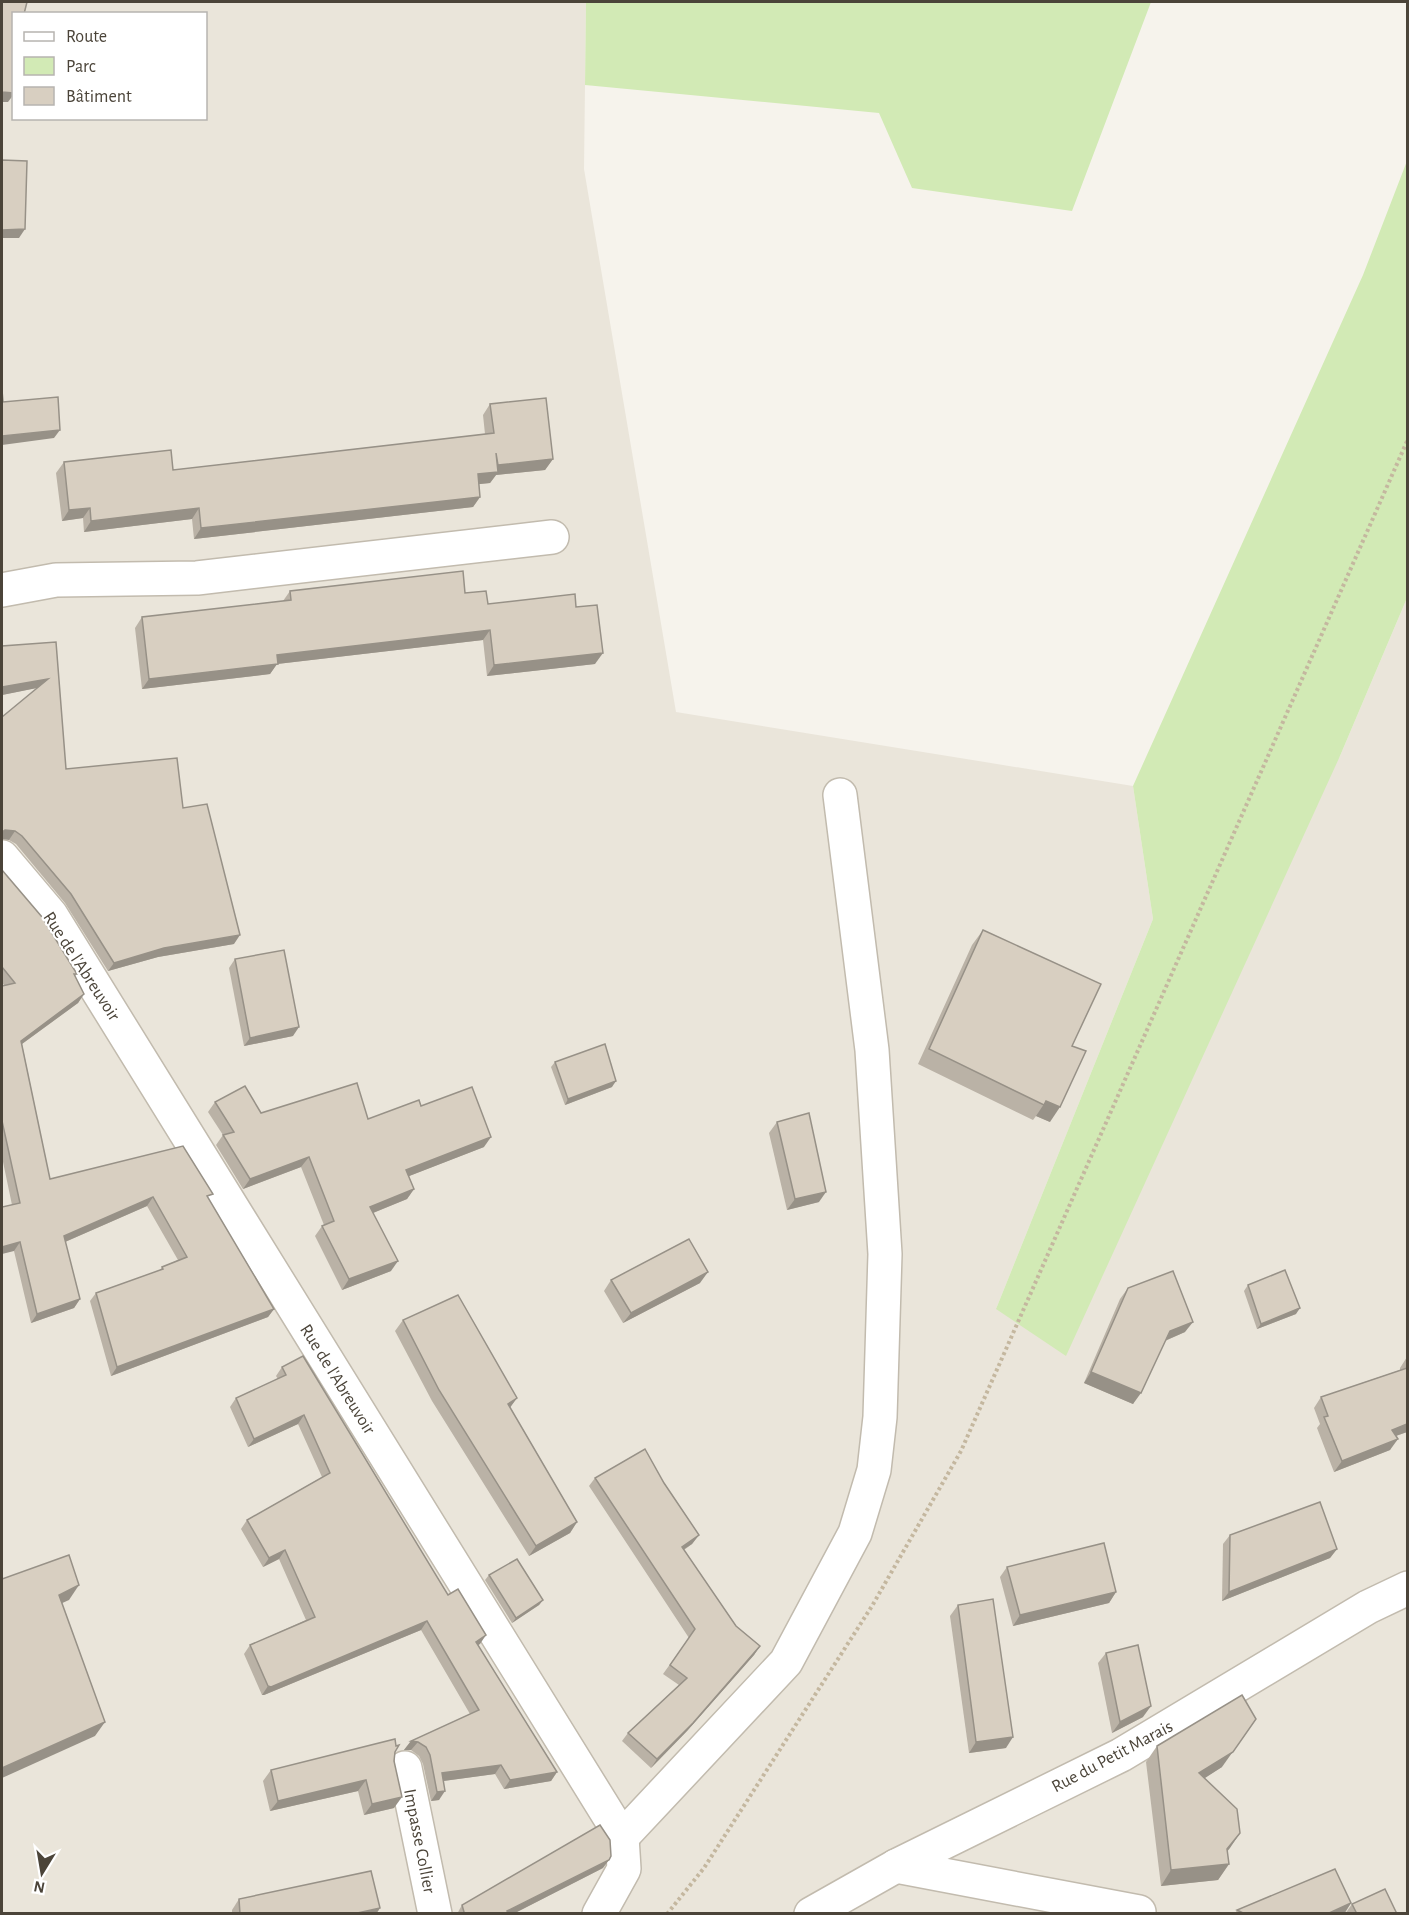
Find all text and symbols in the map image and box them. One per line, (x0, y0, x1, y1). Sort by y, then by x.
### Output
legend (12, 12, 207, 120)
text: Route (66, 28, 107, 46)
text: Parc (66, 58, 96, 76)
text: Bâtiment (66, 88, 132, 106)
street label: Rue de l'Abreuvoir (39, 909, 123, 1024)
street label: Rue de l'Abreuvoir (296, 1321, 378, 1438)
street label: Rue du Petit Marais (1049, 1717, 1176, 1796)
street label: Impasse Collier (400, 1787, 438, 1895)
north arrow (12, 1843, 72, 1903)
text: N (32, 1878, 46, 1896)

